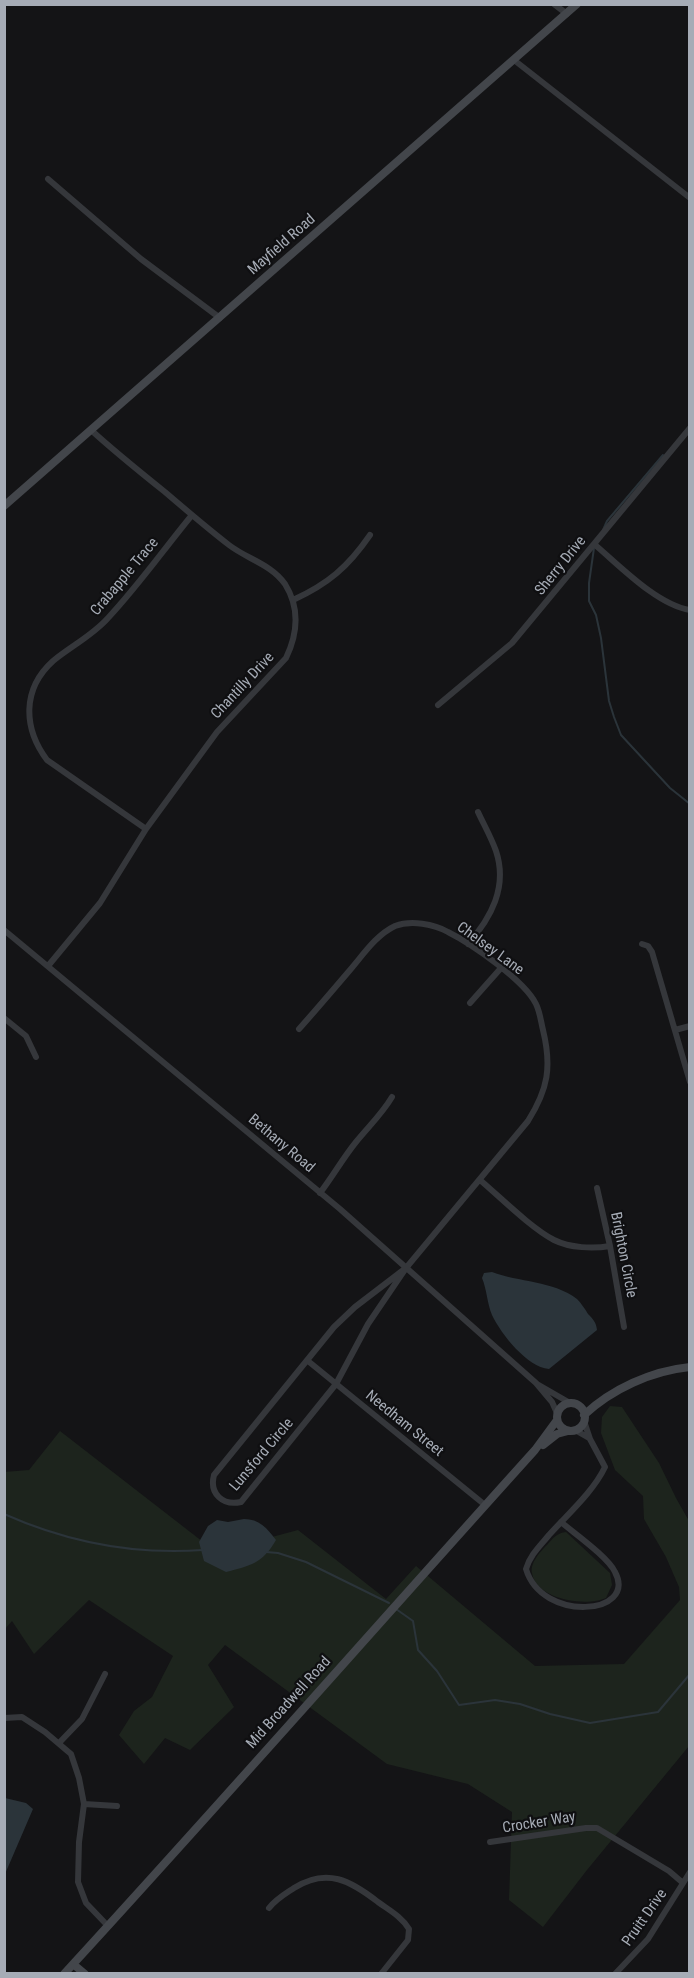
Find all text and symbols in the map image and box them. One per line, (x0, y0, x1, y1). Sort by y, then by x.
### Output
street label: Mayfield Road (245, 211, 319, 279)
street label: Sherry Drive (532, 533, 590, 599)
street label: Crabapple Trace (87, 534, 163, 620)
street label: Chantilly Drive (208, 649, 278, 723)
street label: Chelsey Lane (453, 919, 527, 979)
street label: Bethany Road (244, 1111, 318, 1177)
street label: Brighton Circle (606, 1211, 640, 1299)
street label: Needham Street (361, 1387, 447, 1461)
street label: Lunsford Circle (226, 1415, 298, 1495)
street label: Mid Broadwell Road (243, 1653, 335, 1753)
street label: Crocker Way (501, 1808, 577, 1838)
street label: Pruitt Drive (619, 1886, 671, 1950)

